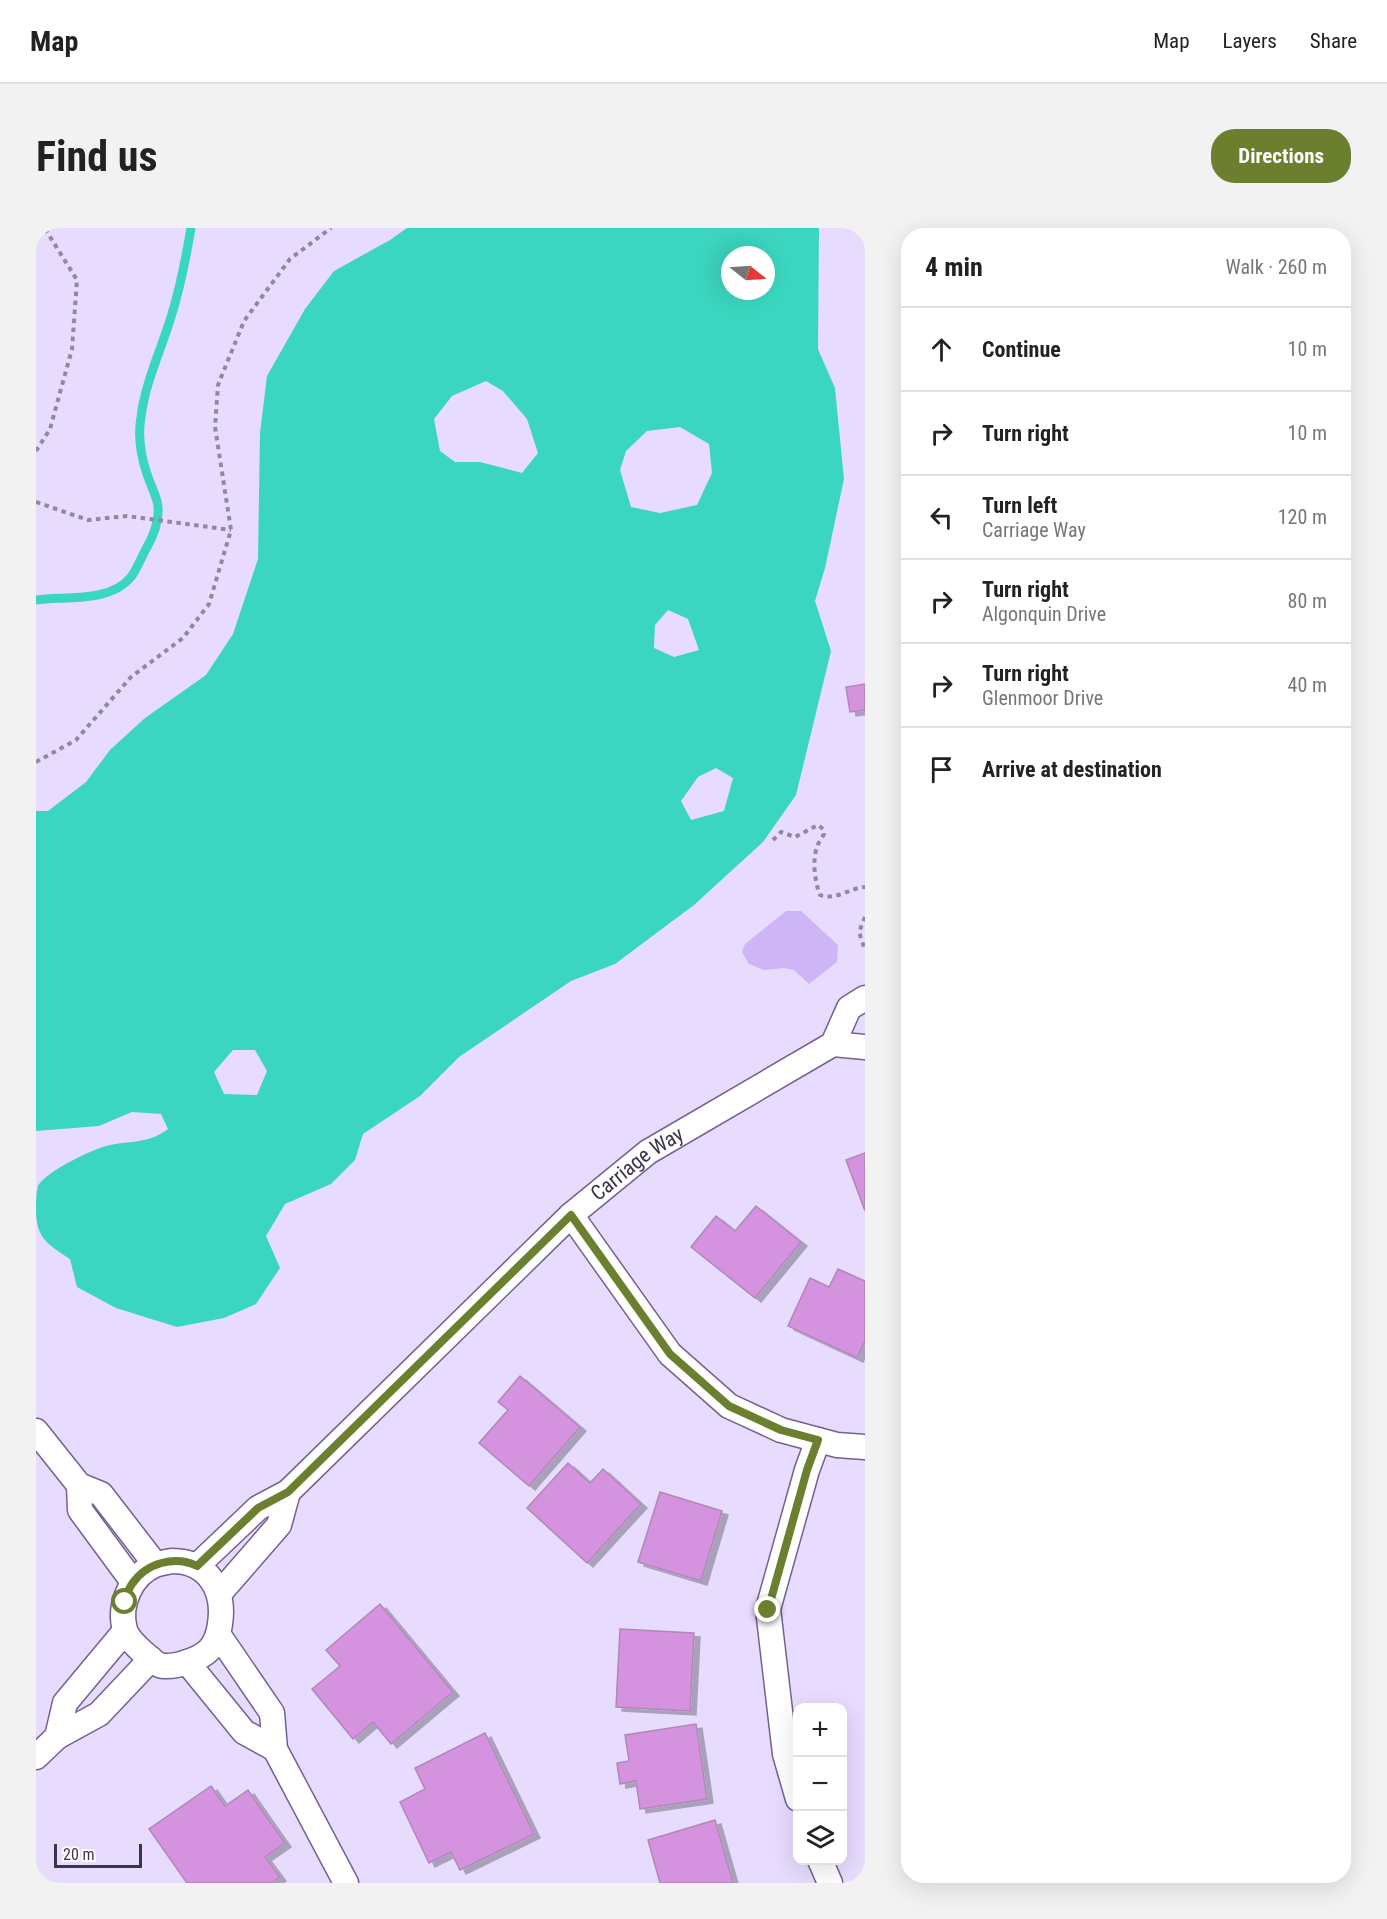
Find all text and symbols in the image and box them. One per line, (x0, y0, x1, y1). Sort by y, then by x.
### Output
text: Map (30, 25, 78, 58)
text: Map (1153, 29, 1190, 53)
text: Layers (1223, 29, 1277, 53)
text: Share (1310, 29, 1357, 53)
button: Directions (1211, 129, 1351, 183)
text: Find us (36, 132, 157, 181)
north arrow (721, 246, 775, 300)
text: 4 min (925, 252, 983, 282)
text: Walk · 260 m (1226, 255, 1327, 279)
icon: ahead (925, 333, 958, 366)
text: Continue (982, 337, 1061, 362)
text: 10 m (1288, 337, 1327, 361)
icon: right (925, 417, 958, 450)
text: Turn right (982, 421, 1069, 446)
text: 10 m (1288, 421, 1327, 445)
text: Turn left (982, 493, 1057, 518)
icon: left (925, 501, 958, 534)
text: 120 m (1278, 505, 1327, 529)
text: Carriage Way (982, 518, 1086, 542)
text: Turn right (982, 577, 1069, 602)
icon: right (925, 585, 958, 618)
text: 80 m (1288, 589, 1327, 613)
text: Algonquin Drive (982, 602, 1106, 626)
text: Turn right (982, 661, 1069, 686)
icon: right (925, 669, 958, 702)
text: 40 m (1288, 673, 1327, 697)
text: Glenmoor Drive (982, 686, 1103, 710)
icon: arrive (925, 753, 958, 786)
text: Arrive at destination (982, 757, 1162, 782)
street label: Carriage Way (586, 1122, 688, 1206)
route start (111, 1588, 137, 1614)
route end (754, 1596, 780, 1622)
map controls (793, 1703, 847, 1865)
button: + (793, 1703, 847, 1757)
button: − (793, 1757, 847, 1811)
button: layers (793, 1811, 847, 1865)
scale bar (54, 1841, 142, 1868)
text: 20 m (63, 1845, 95, 1864)

